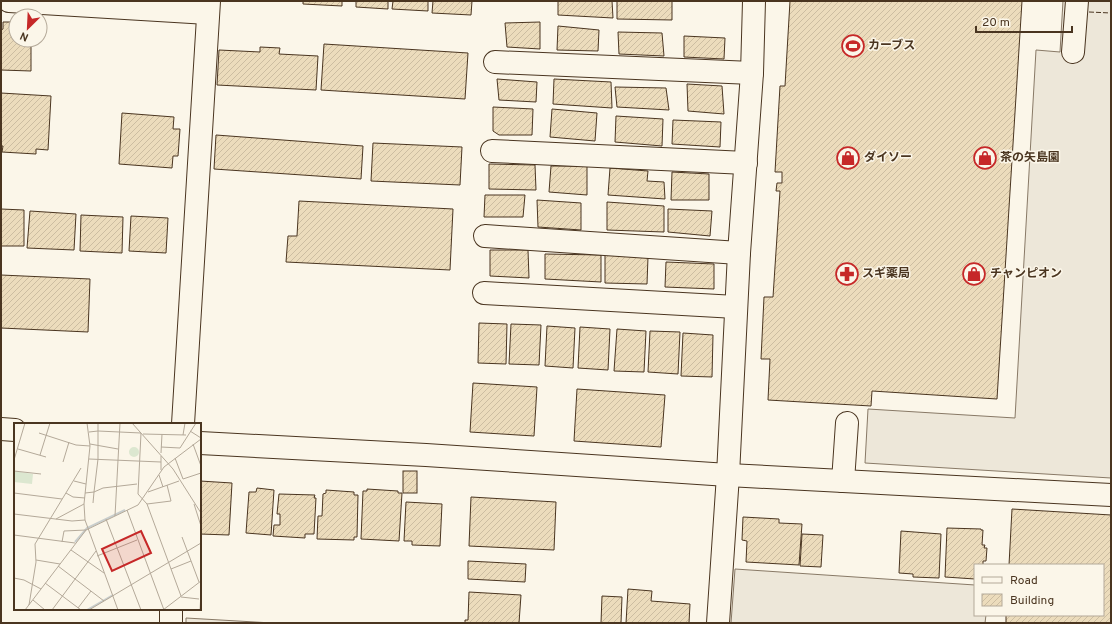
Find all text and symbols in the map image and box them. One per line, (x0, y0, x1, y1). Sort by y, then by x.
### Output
north arrow (8, 8, 48, 48)
scale bar (976, 8, 1072, 34)
text: 20 m (982, 15, 1010, 31)
text: N (18, 28, 31, 44)
sports icon: カーブス (840, 33, 866, 59)
place label: カーブス (868, 38, 915, 54)
shop icon: ダイソー (835, 145, 861, 171)
shop icon: 茶の矢島園 (972, 145, 998, 171)
place label: ダイソー (864, 150, 912, 166)
place label: 茶の矢島園 (1000, 150, 1060, 166)
pharmacy icon: スギ薬局 (834, 261, 860, 287)
shop icon: チャンピオン (961, 261, 987, 287)
place label: スギ薬局 (862, 266, 910, 282)
place label: チャンピオン (990, 266, 1062, 282)
inset map (14, 423, 201, 610)
legend (974, 564, 1104, 616)
text: Road (1010, 573, 1038, 589)
text: Building (1010, 593, 1054, 609)

